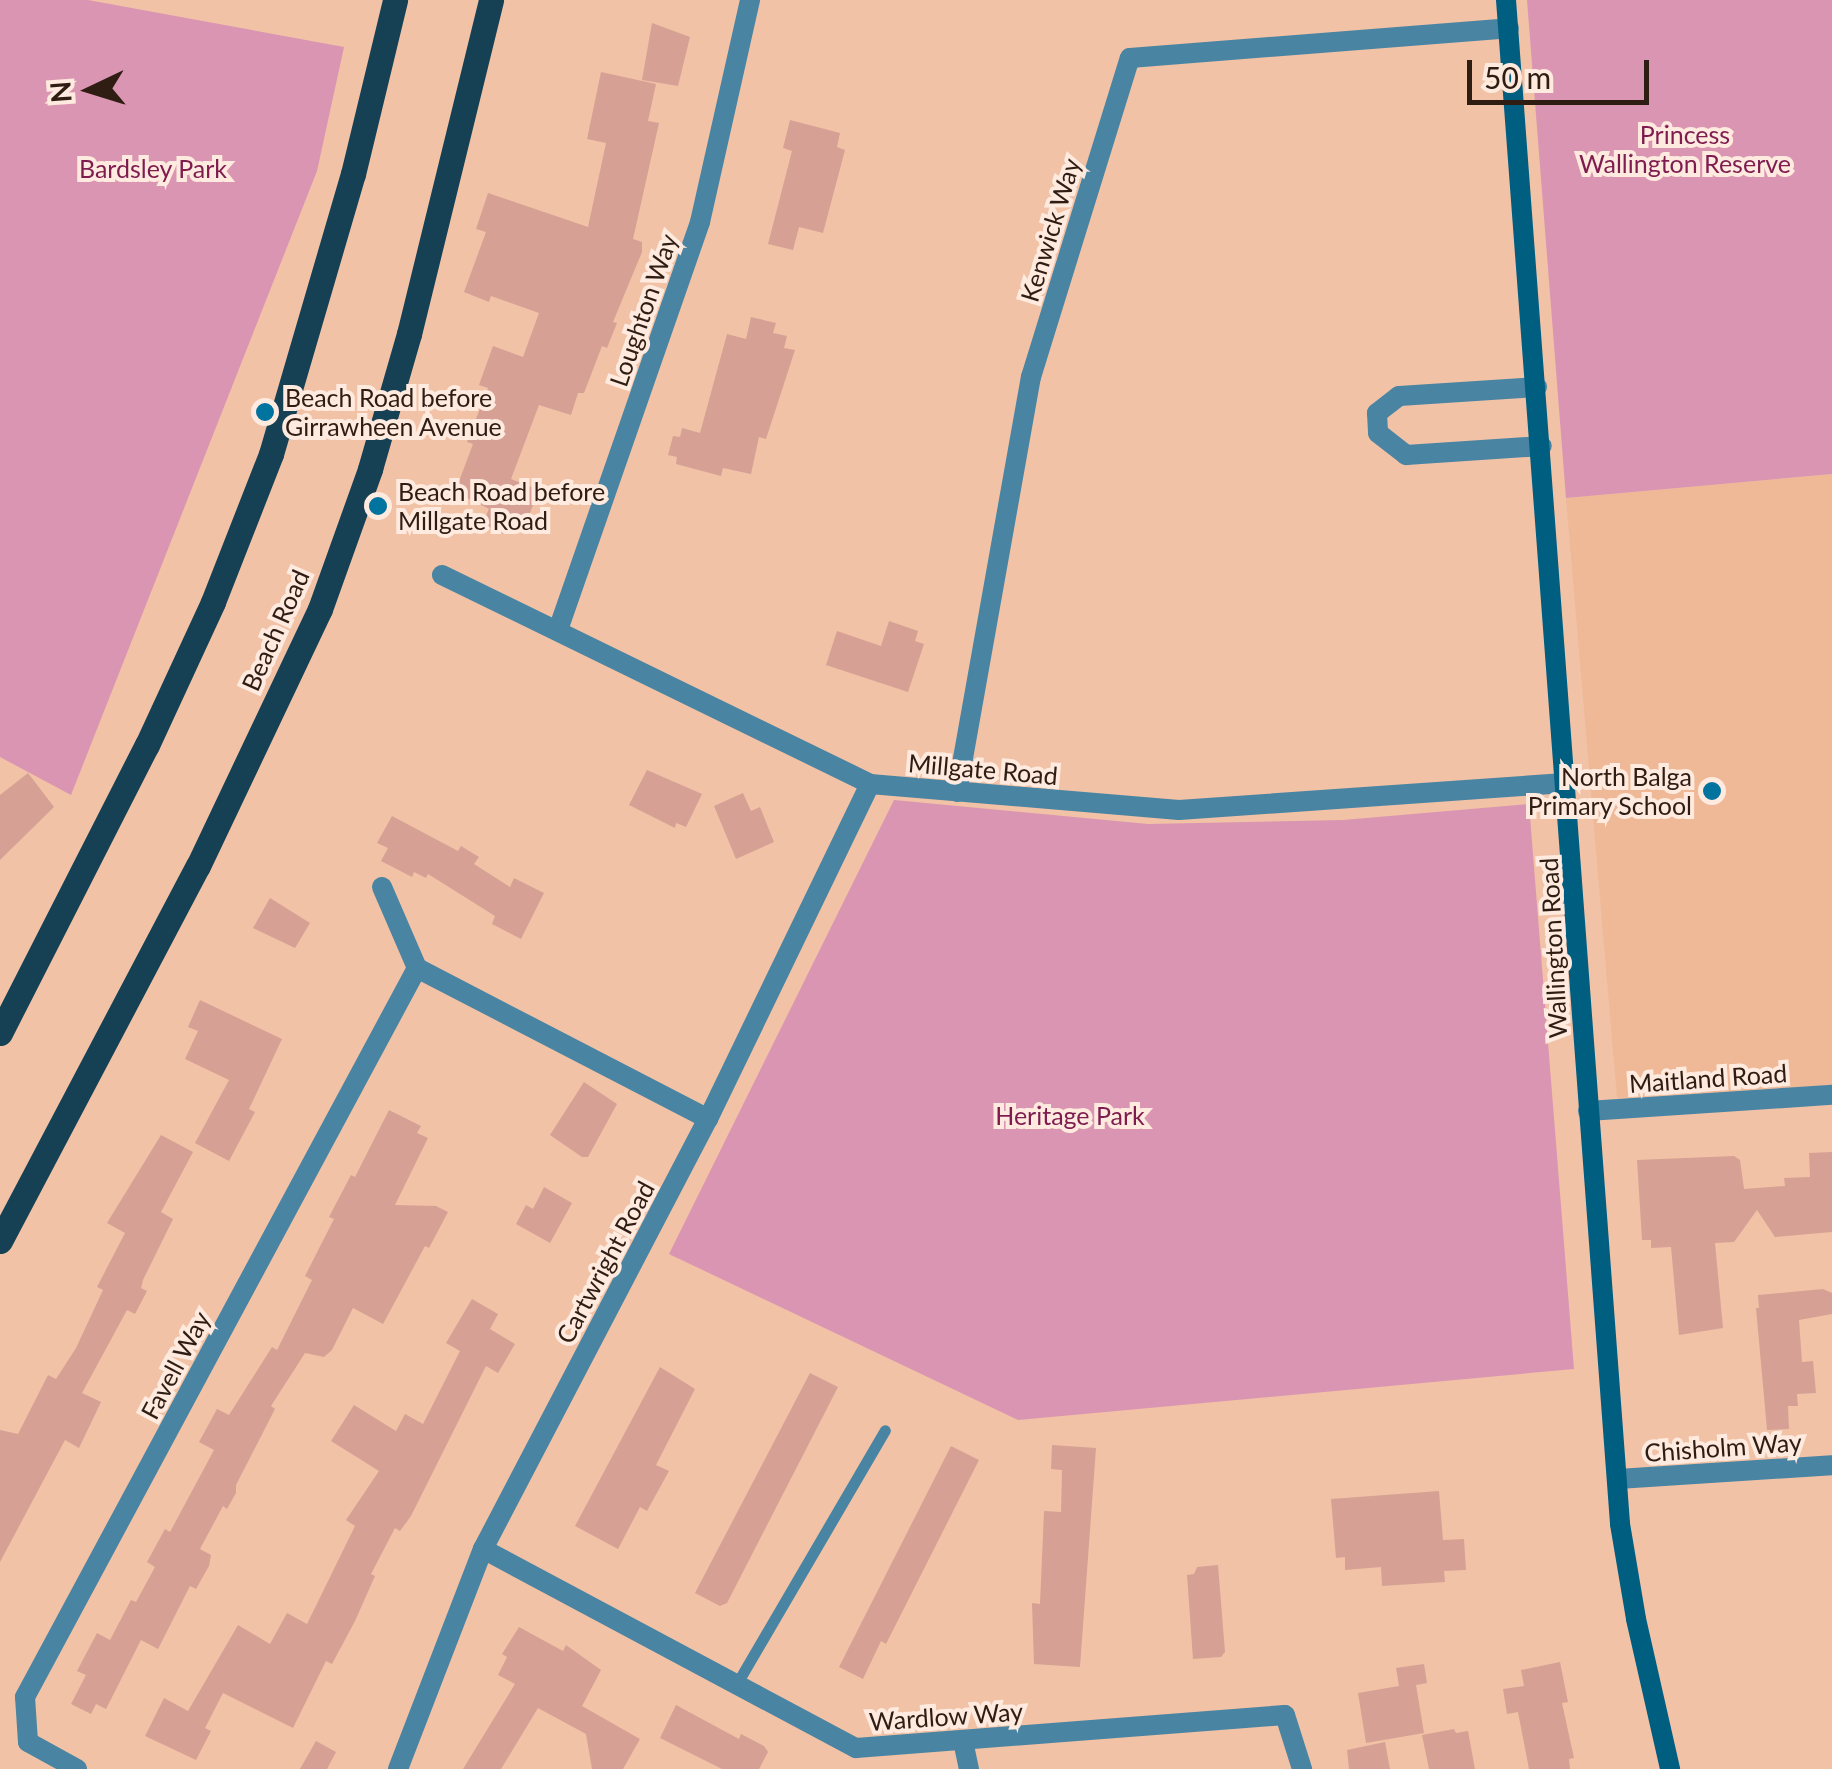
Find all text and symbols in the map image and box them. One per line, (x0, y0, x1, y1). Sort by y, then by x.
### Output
north arrow (40, 40, 140, 140)
scale bar (1472, 40, 1654, 102)
text: 50 m (1484, 59, 1551, 95)
text: N (42, 80, 78, 104)
park label: Princess Wallington Reserve (1579, 120, 1791, 179)
park label: Bardsley Park (79, 153, 227, 183)
street label: Kenwick Way (1014, 154, 1086, 306)
street label: Loughton Way (603, 230, 683, 390)
place label: Beach Road before Girrawheen Avenue (285, 383, 503, 442)
marker: Beach Road before Girrawheen Avenue (254, 401, 276, 423)
place label: Beach Road before Millgate Road (398, 477, 605, 536)
marker: Beach Road before Millgate Road (367, 495, 389, 517)
street label: Beach Road (235, 565, 315, 695)
street label: Millgate Road (907, 748, 1059, 790)
place label: North Balga Primary School (1527, 762, 1692, 821)
marker: North Balga Primary School (1701, 780, 1723, 802)
street label: Wallington Road (1533, 857, 1573, 1039)
street label: Maitland Road (1628, 1058, 1788, 1098)
park label: Heritage Park (995, 1100, 1145, 1130)
street label: Cartwright Road (550, 1176, 660, 1348)
street label: Favell Way (134, 1306, 216, 1424)
street label: Chisholm Way (1643, 1427, 1803, 1467)
street label: Wardlow Way (868, 1696, 1024, 1736)

